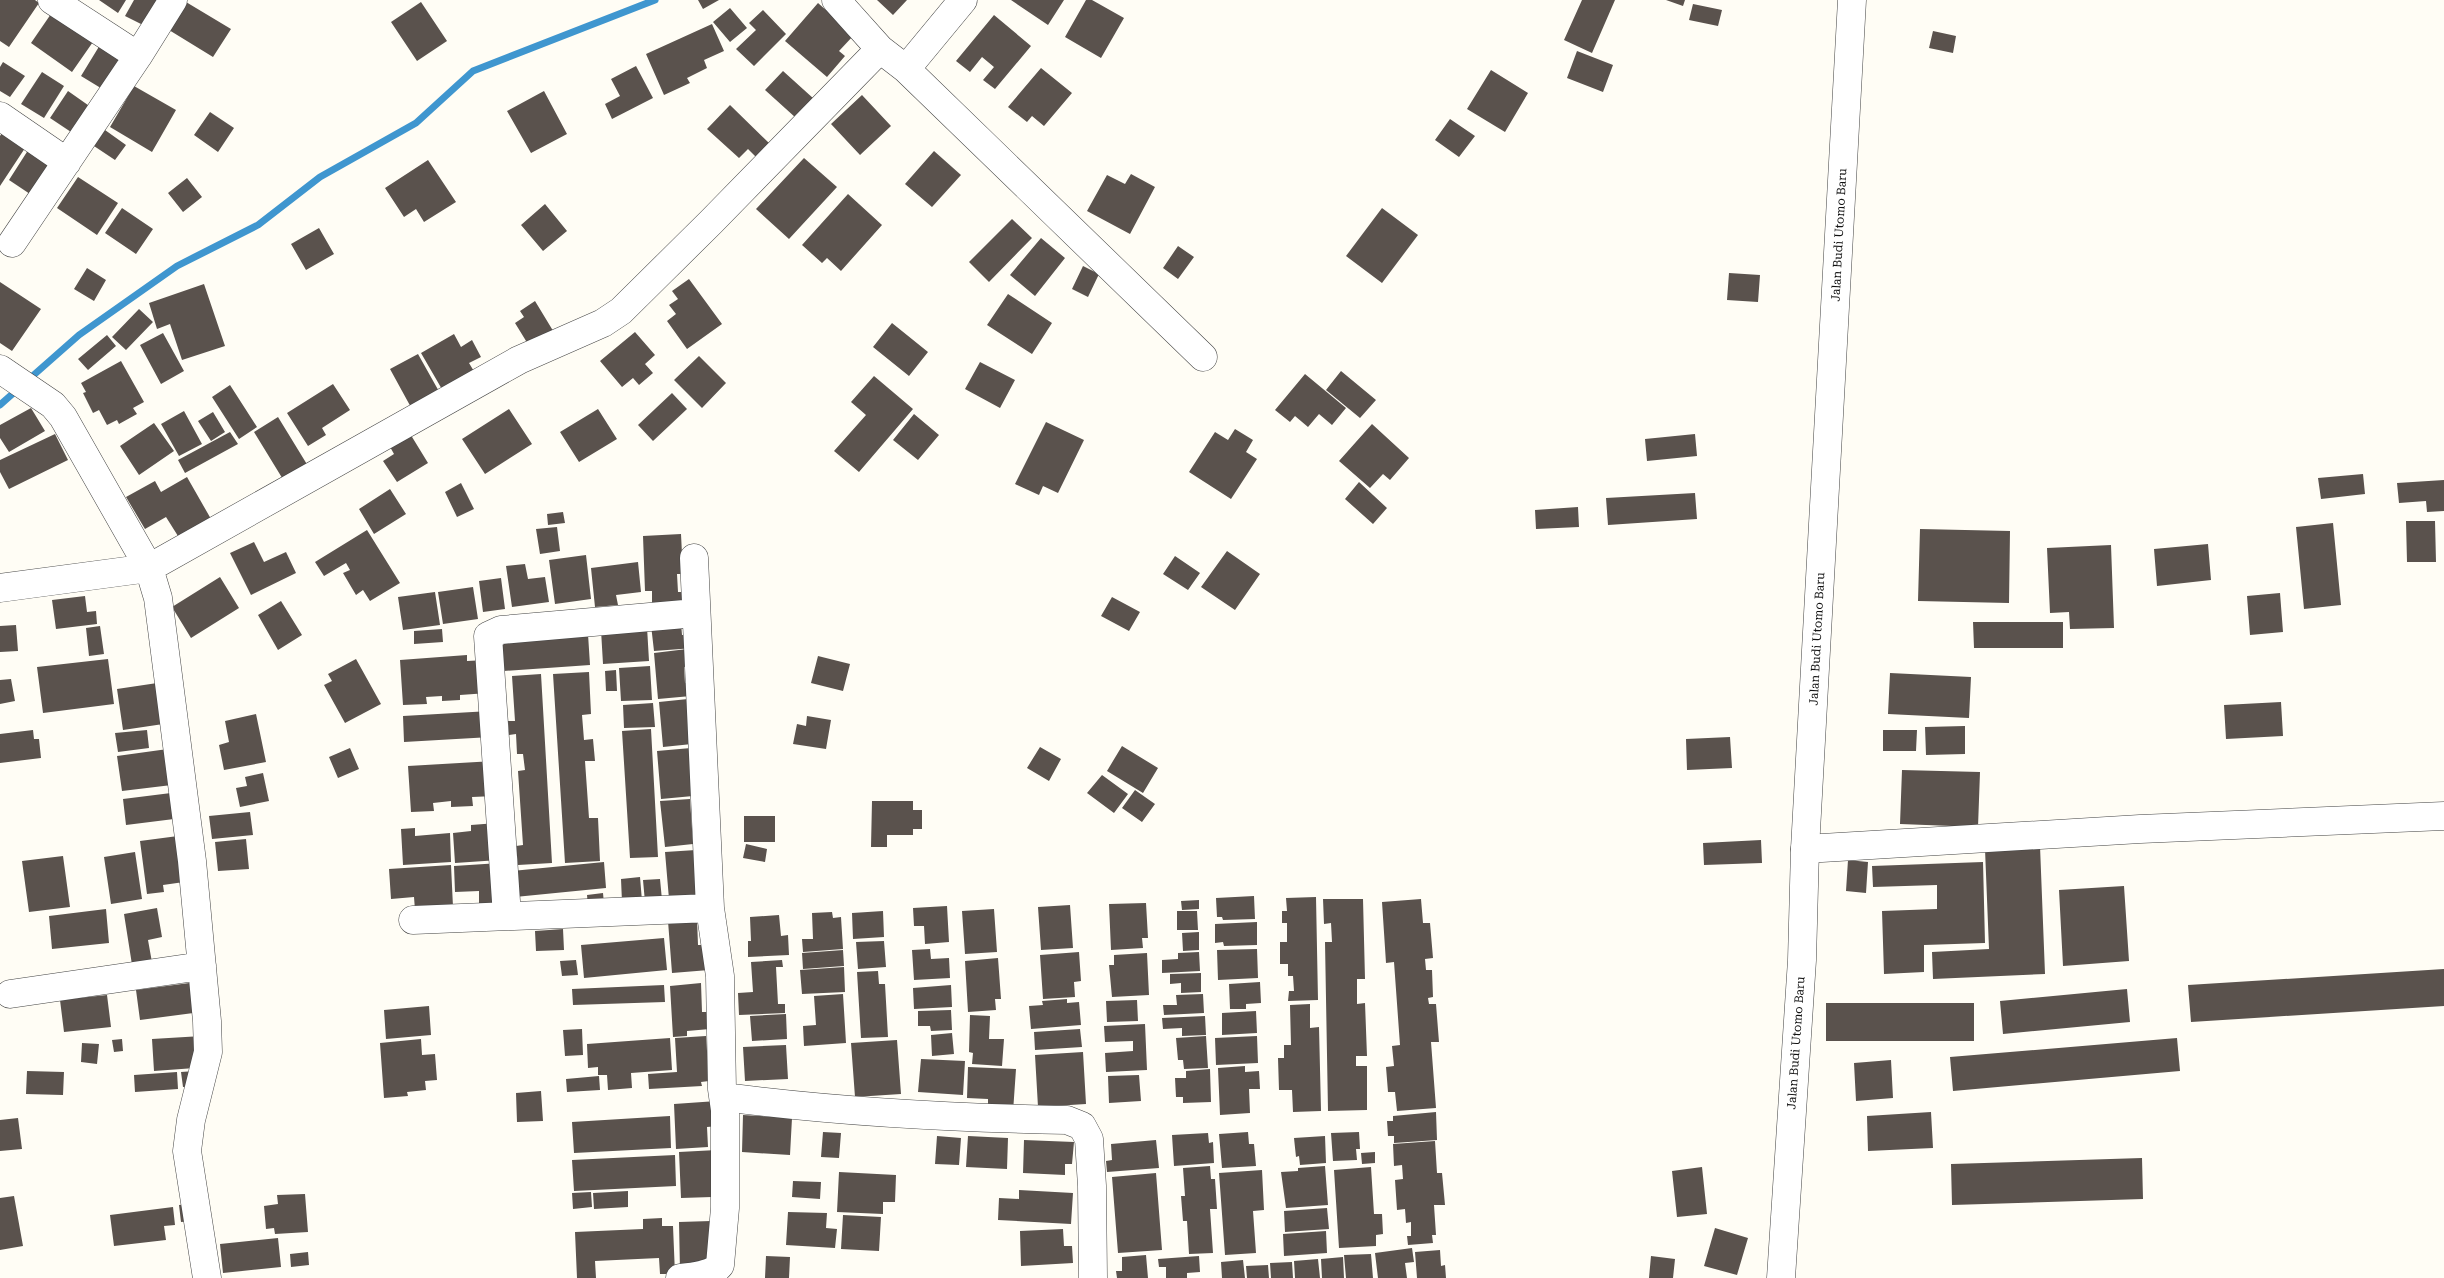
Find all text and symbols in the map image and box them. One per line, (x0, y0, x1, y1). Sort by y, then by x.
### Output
street label: Jalan Budi Utomo Baru (1829, 168, 1850, 302)
street label: Jalan Budi Utomo Baru (1807, 572, 1828, 706)
street label: Jalan Budi Utomo Baru (1784, 975, 1808, 1110)

